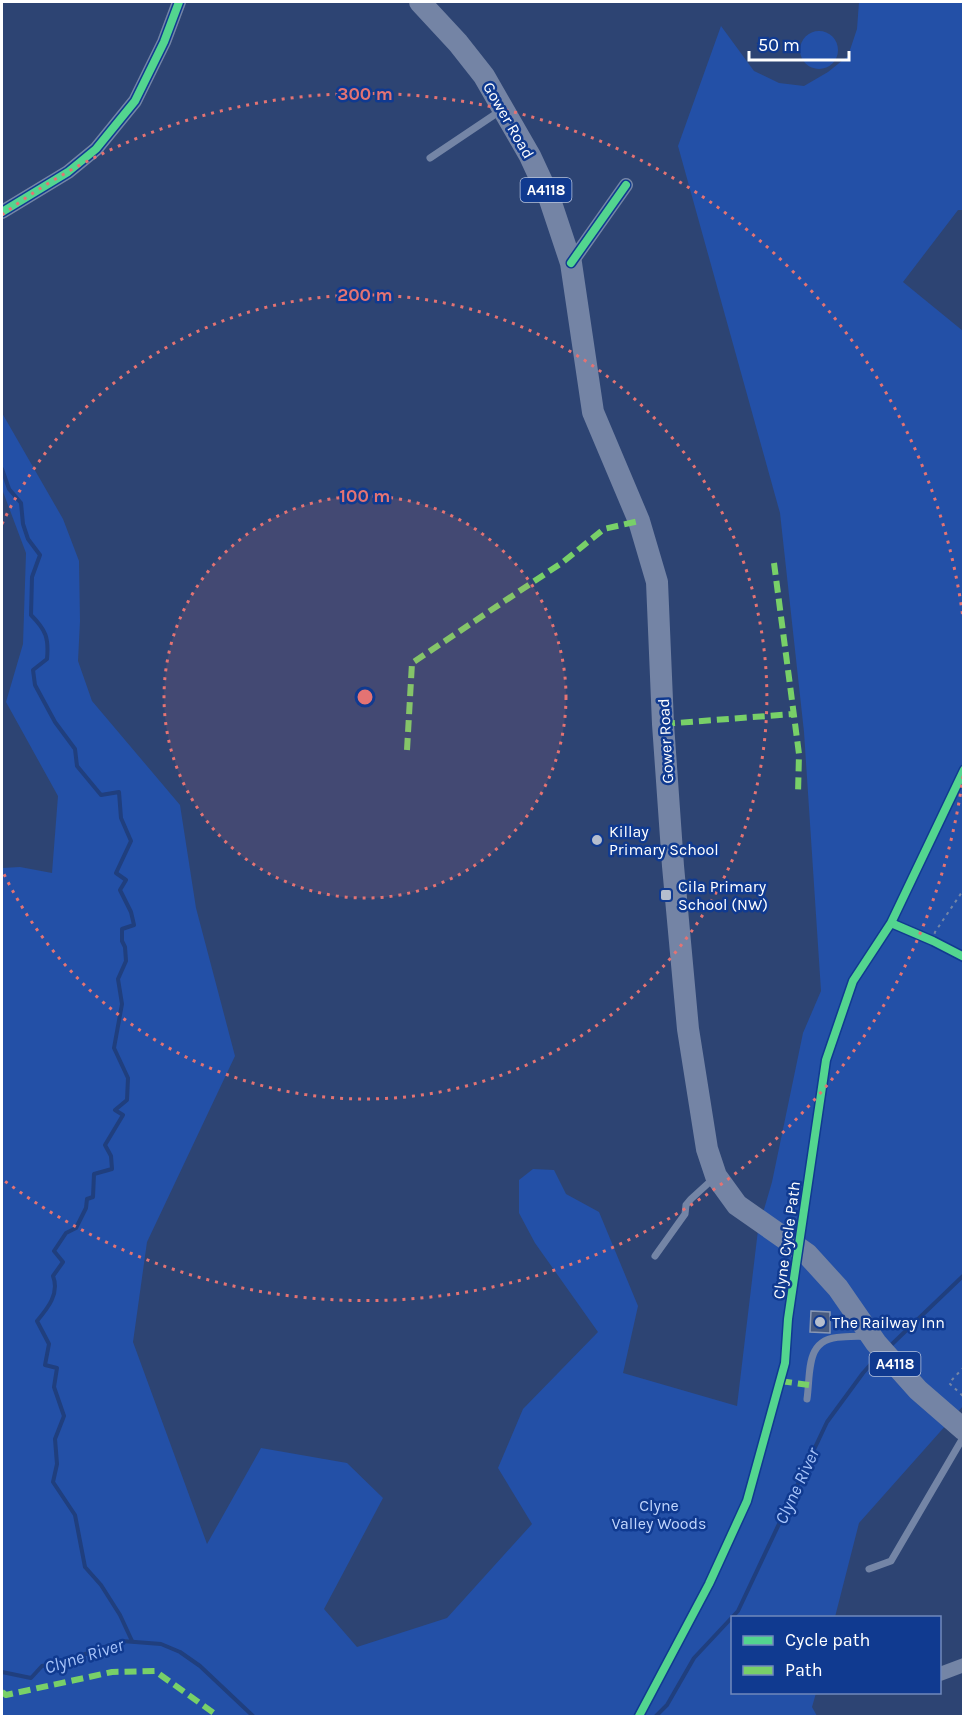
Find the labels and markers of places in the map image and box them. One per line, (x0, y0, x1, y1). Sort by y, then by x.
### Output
centre of rings (355, 687, 375, 707)
place label: Killay Primary School (609, 822, 719, 859)
marker: Killay Primary School (590, 833, 604, 847)
place label: Cila Primary School (NW) (678, 877, 768, 914)
marker: Cila Primary School (NW) (659, 888, 673, 902)
place label: The Railway Inn (832, 1313, 945, 1332)
marker: The Railway Inn (813, 1315, 827, 1329)

